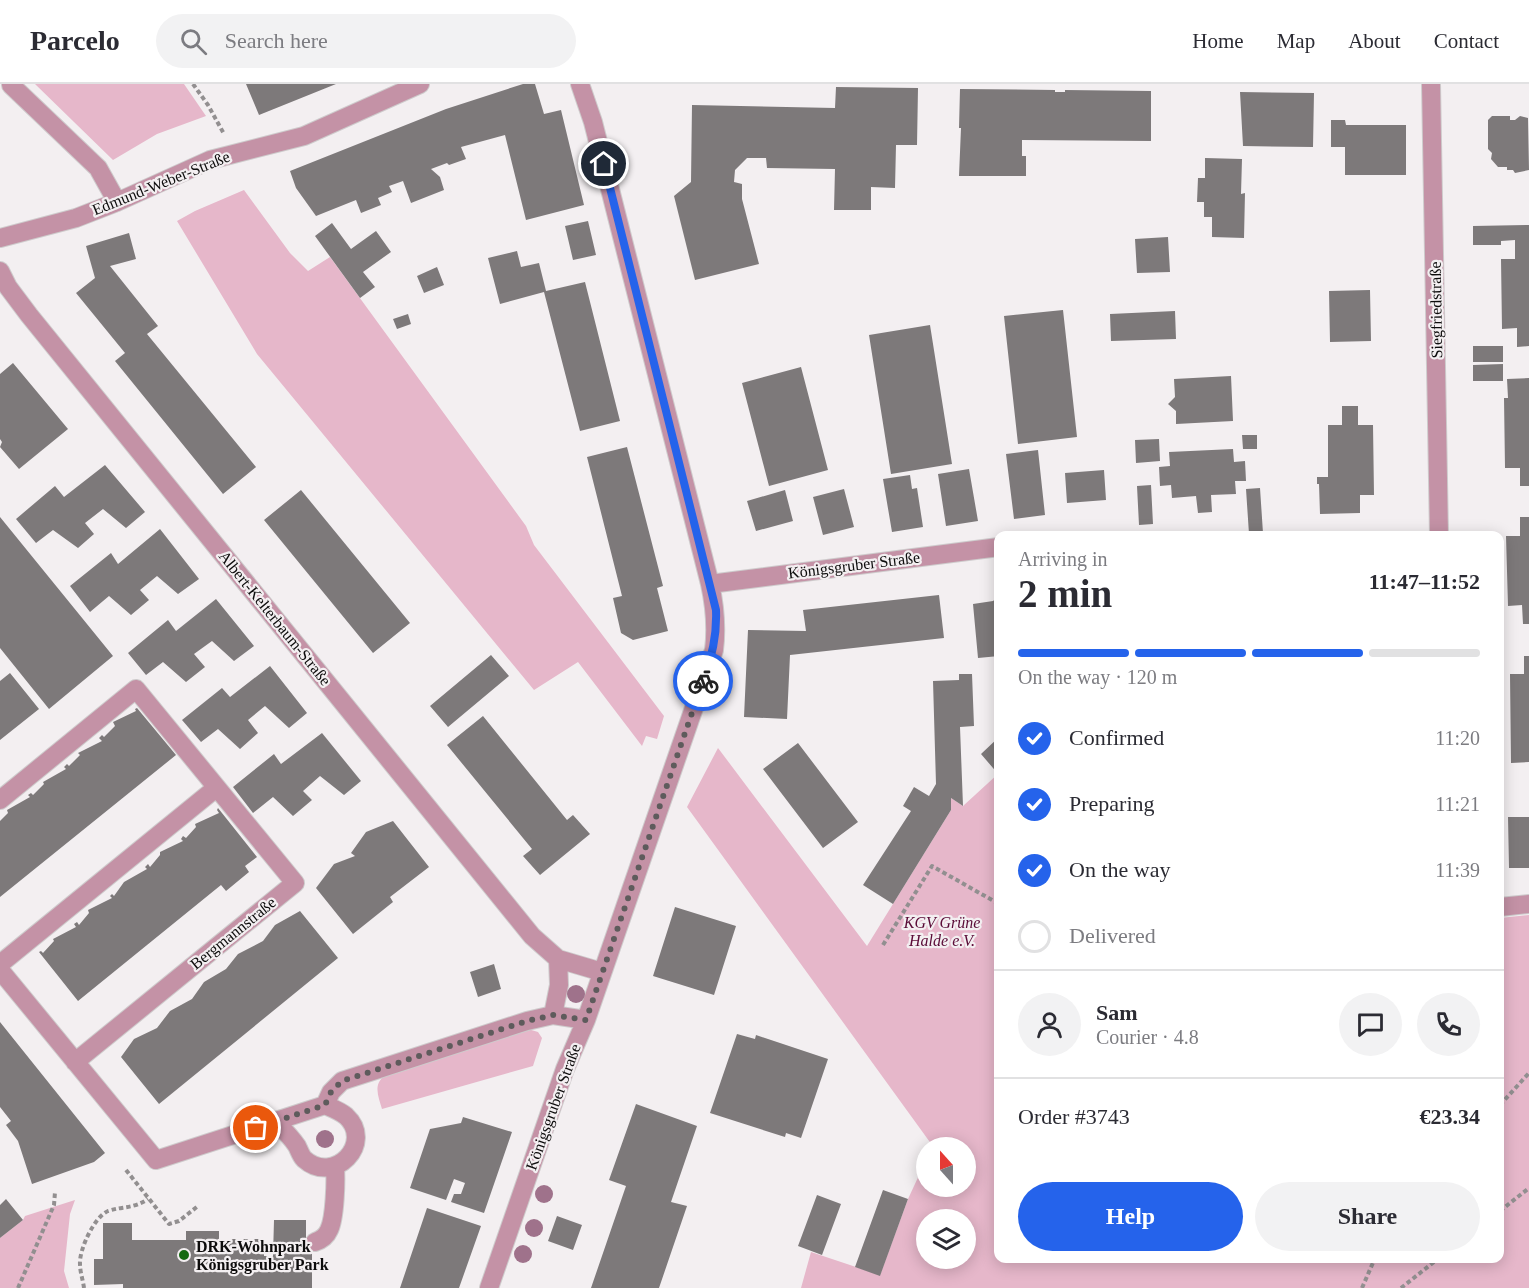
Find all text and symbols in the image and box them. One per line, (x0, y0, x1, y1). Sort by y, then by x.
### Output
search box (156, 14, 576, 68)
text: Parcelo (30, 25, 120, 56)
icon: search (177, 25, 210, 58)
text: Search here (225, 28, 328, 53)
text: Home (1192, 29, 1244, 53)
text: Map (1277, 29, 1315, 53)
text: About (1348, 29, 1401, 53)
text: Contact (1434, 29, 1499, 53)
pin (578, 138, 629, 189)
icon: home (587, 147, 620, 180)
street label: Edmund-Weber-Straße (90, 148, 232, 218)
street label: Siegfriedstraße (1427, 261, 1446, 359)
street label: Albert-Kelterbaum-Straße (216, 547, 334, 689)
street label: Königsgruber Straße (787, 548, 921, 583)
text: Arriving in (1018, 548, 1107, 570)
text: 11:47–11:52 (1369, 569, 1480, 594)
text: 2 min (1018, 572, 1112, 615)
courier (673, 651, 733, 711)
icon: bike (687, 665, 720, 698)
text: On the way · 120 m (1018, 666, 1177, 688)
icon: check (1018, 722, 1051, 755)
text: Confirmed (1069, 725, 1164, 750)
text: 11:20 (1435, 727, 1480, 749)
icon: check (1018, 788, 1051, 821)
text: Preparing (1069, 791, 1155, 816)
text: 11:21 (1435, 793, 1480, 815)
icon: check (1018, 854, 1051, 887)
text: On the way (1069, 857, 1170, 882)
text: 11:39 (1435, 859, 1480, 881)
street label: Bergmannstraße (187, 893, 280, 973)
park label: KGV Grüne Halde e.V. (903, 914, 980, 949)
text: Delivered (1069, 923, 1156, 948)
button: person (1018, 993, 1081, 1056)
button: chat (1339, 993, 1402, 1056)
button: phone (1417, 993, 1480, 1056)
text: Sam (1096, 1000, 1138, 1025)
text: Courier · 4.8 (1096, 1026, 1199, 1048)
street label: Königsgruber Straße (522, 1042, 585, 1173)
pin (230, 1102, 281, 1153)
text: Order #3743 (1018, 1104, 1130, 1129)
text: €23.34 (1420, 1104, 1480, 1129)
icon: bag (239, 1111, 272, 1144)
north arrow (916, 1137, 976, 1197)
map controls (916, 1137, 976, 1269)
button: Help (1018, 1182, 1243, 1251)
button: Share (1255, 1182, 1480, 1251)
button: layers (916, 1209, 976, 1269)
place label: DRK-Wohnpark Königsgruber Park (196, 1238, 329, 1274)
marker: DRK-Wohnpark Königsgruber Park (177, 1248, 191, 1262)

